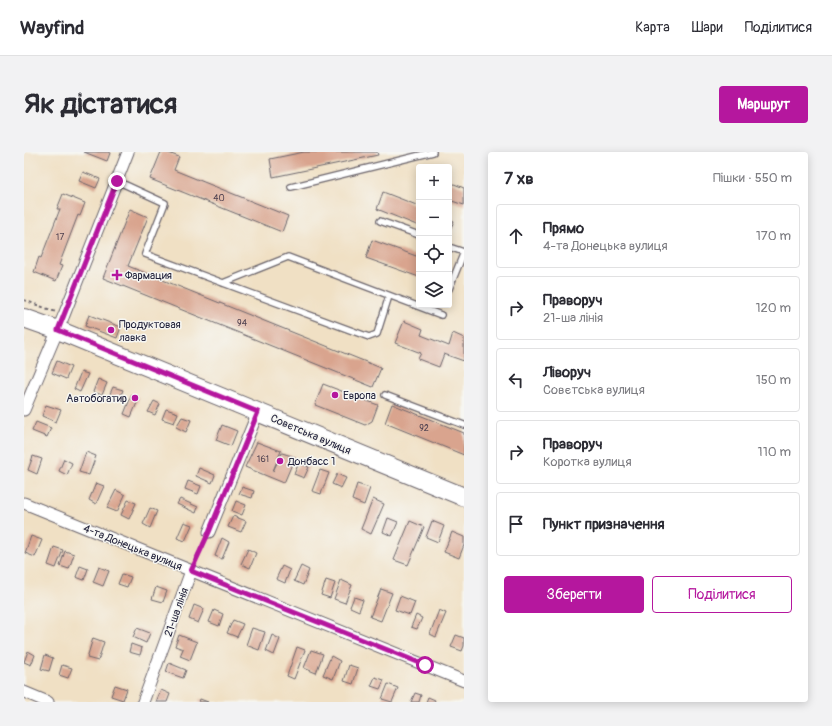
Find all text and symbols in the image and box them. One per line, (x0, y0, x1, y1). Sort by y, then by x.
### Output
text: Wayfind (20, 16, 84, 40)
text: Карта (635, 19, 670, 36)
text: Шари (692, 19, 723, 36)
text: Поділитися (745, 19, 812, 36)
button: Маршрут (719, 86, 808, 123)
text: Як дістатися (24, 87, 177, 122)
map controls (416, 164, 452, 308)
button: + (416, 164, 452, 200)
text: 7 хв (504, 168, 534, 189)
text: Пішки · 550 m (713, 170, 792, 186)
route end (108, 172, 126, 190)
house number: 40 (213, 193, 225, 204)
button: − (416, 200, 452, 236)
text: Прямо (543, 219, 584, 238)
icon: ahead (505, 225, 527, 247)
text: 170 m (756, 228, 791, 244)
house number: 17 (56, 232, 64, 243)
button: locate (416, 236, 452, 272)
text: 4-та Донецька вулиця (543, 238, 668, 254)
place label: Фармация (125, 269, 172, 282)
marker: Фармация (112, 270, 122, 280)
button: layers (416, 272, 452, 308)
text: Праворуч (543, 291, 603, 310)
icon: right (505, 297, 527, 319)
text: 120 m (755, 300, 791, 316)
text: 21-ша лінія (543, 310, 603, 326)
place label: Продуктовая лавка (119, 318, 181, 344)
house number: 94 (237, 318, 248, 329)
marker: Продуктовая лавка (106, 325, 116, 335)
text: Ліворуч (543, 363, 591, 382)
icon: left (505, 369, 527, 391)
text: 150 m (756, 372, 791, 388)
text: Совєтська вулиця (543, 382, 645, 398)
place label: Европа (343, 389, 376, 402)
marker: Европа (330, 390, 340, 400)
place label: Автобогатир (66, 392, 127, 405)
marker: Автобогатир (130, 393, 140, 403)
street label: Совєтська вулиця (269, 412, 353, 457)
house number: 92 (419, 423, 429, 434)
text: Праворуч (543, 435, 603, 454)
icon: right (505, 441, 527, 463)
text: 110 m (758, 444, 791, 460)
house number: 161 (257, 454, 269, 465)
text: Коротка вулиця (543, 454, 632, 470)
place label: Донбасс 1 (287, 455, 335, 468)
marker: Донбасс 1 (275, 456, 285, 466)
icon: arrive (505, 513, 527, 535)
text: Пункт призначення (543, 515, 664, 534)
street label: 4-та Донецька вулиця (81, 522, 184, 573)
button: Зберегти (504, 576, 644, 613)
button: Поділитися (652, 576, 792, 613)
street label: 21-ша лінія (162, 586, 191, 638)
route start (416, 656, 434, 674)

